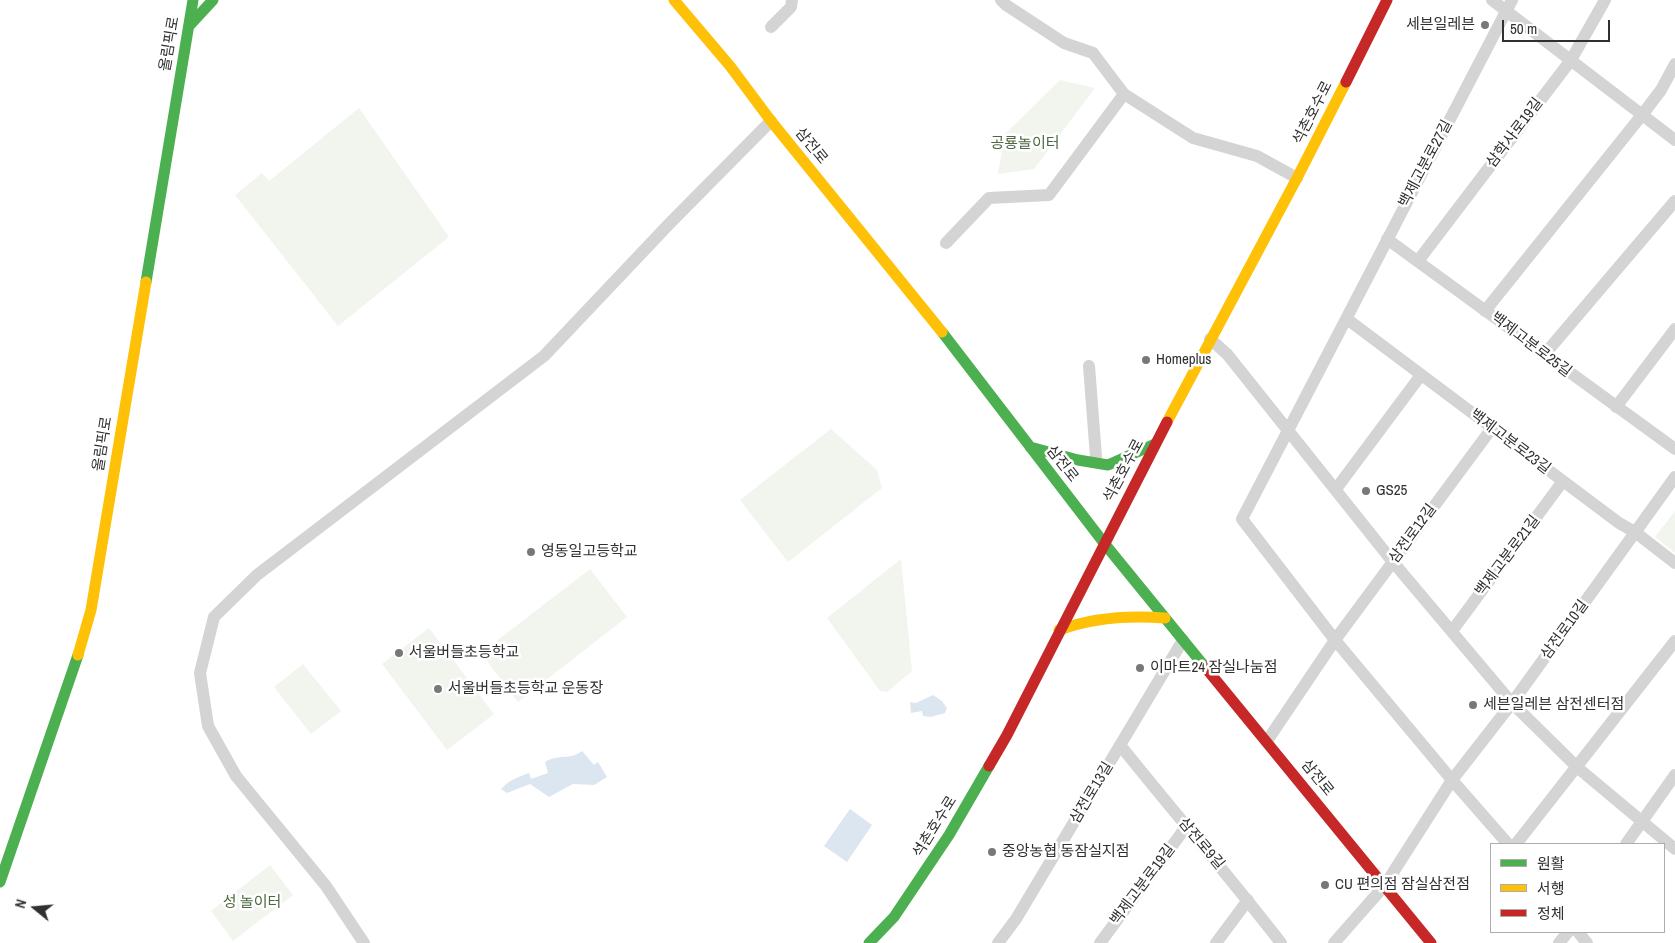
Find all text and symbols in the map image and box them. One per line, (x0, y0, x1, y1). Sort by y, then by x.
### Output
scale bar (1505, 10, 1612, 42)
street label: 올림픽로 (156, 15, 184, 73)
place label: 세븐일레븐 (1406, 16, 1475, 34)
text: 50 m (1510, 18, 1537, 39)
marker: 세븐일레븐 (1479, 19, 1491, 31)
street label: 석촌호수로 (1289, 78, 1337, 148)
street label: 삼학사로19길 (1483, 95, 1547, 171)
street label: 백제고분로27길 (1395, 117, 1457, 211)
street label: 삼전로 (791, 124, 831, 168)
park label: 공룡놀이터 (991, 135, 1059, 153)
street label: 백제고분로25길 (1487, 309, 1575, 381)
place label: Homeplus (1156, 351, 1211, 369)
marker: Homeplus (1140, 354, 1152, 366)
street label: 백제고분로23길 (1466, 406, 1554, 478)
street label: 올림픽로 (90, 415, 116, 473)
street label: 석촌호수로 (1100, 436, 1148, 506)
street label: 삼전로 (1042, 442, 1082, 486)
place label: GS25 (1376, 482, 1407, 500)
marker: GS25 (1360, 485, 1372, 497)
street label: 삼전로12길 (1385, 501, 1441, 567)
street label: 백제고분로21길 (1472, 512, 1544, 600)
place label: 영동일고등학교 (541, 543, 638, 561)
marker: 영동일고등학교 (525, 546, 537, 558)
street label: 삼전로10길 (1537, 597, 1593, 663)
place label: 서울버들초등학교 (409, 644, 519, 662)
marker: 서울버들초등학교 (393, 647, 405, 659)
place label: 이마트24 잠실나눔점 (1150, 659, 1277, 677)
marker: 이마트24 잠실나눔점 (1134, 662, 1146, 674)
place label: 서울버들초등학교 운동장 (448, 680, 603, 698)
marker: 서울버들초등학교 운동장 (432, 683, 444, 695)
place label: 세븐일레븐 삼전센터점 (1483, 696, 1624, 714)
marker: 세븐일레븐 삼전센터점 (1467, 699, 1479, 711)
street label: 삼전로 (1297, 756, 1337, 800)
street label: 삼전로13길 (1067, 759, 1117, 827)
street label: 석촌호수로 (909, 793, 961, 861)
street label: 삼전로9길 (1174, 814, 1228, 874)
street label: 백제고분로19길 (1107, 841, 1179, 929)
place label: 중앙농협 동잠실지점 (1002, 843, 1130, 861)
legend (1490, 843, 1665, 933)
marker: 중앙농협 동잠실지점 (986, 846, 998, 858)
text: 원활 (1537, 853, 1565, 874)
place label: CU 편의점 잠실삼전점 (1335, 876, 1470, 894)
text: 서행 (1537, 878, 1565, 899)
marker: CU 편의점 잠실삼전점 (1319, 879, 1331, 891)
north arrow (10, 883, 60, 933)
park label: 성 놀이터 (223, 894, 281, 912)
text: N (11, 897, 30, 910)
text: 정체 (1537, 903, 1565, 924)

